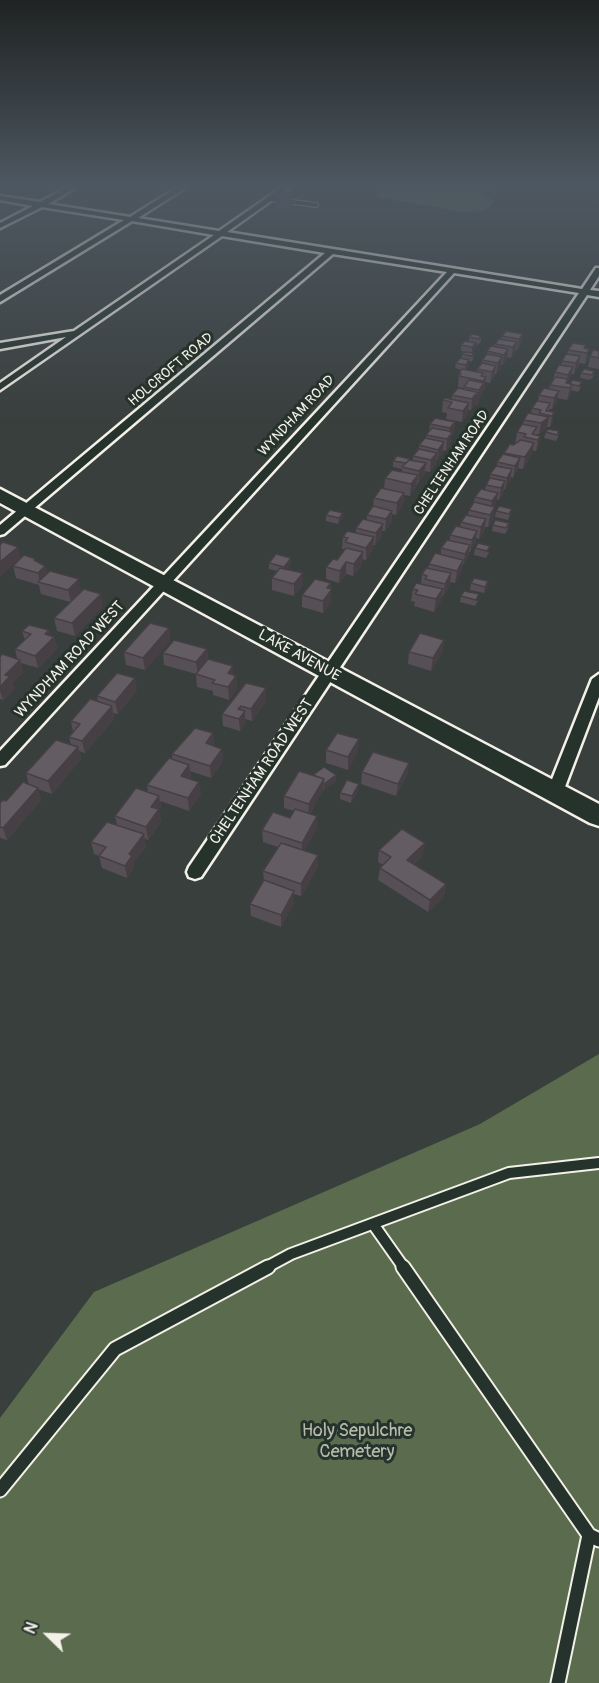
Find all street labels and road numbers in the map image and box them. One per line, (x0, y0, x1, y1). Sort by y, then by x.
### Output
street label: HOLCROFT ROAD (125, 330, 217, 410)
street label: WYNDHAM ROAD (255, 372, 339, 460)
street label: CHELTENHAM ROAD (411, 408, 493, 518)
street label: WYNDHAM ROAD WEST (11, 598, 129, 722)
street label: LAKE AVENUE (255, 626, 343, 686)
street label: CHELTENHAM ROAD WEST (206, 696, 318, 848)

